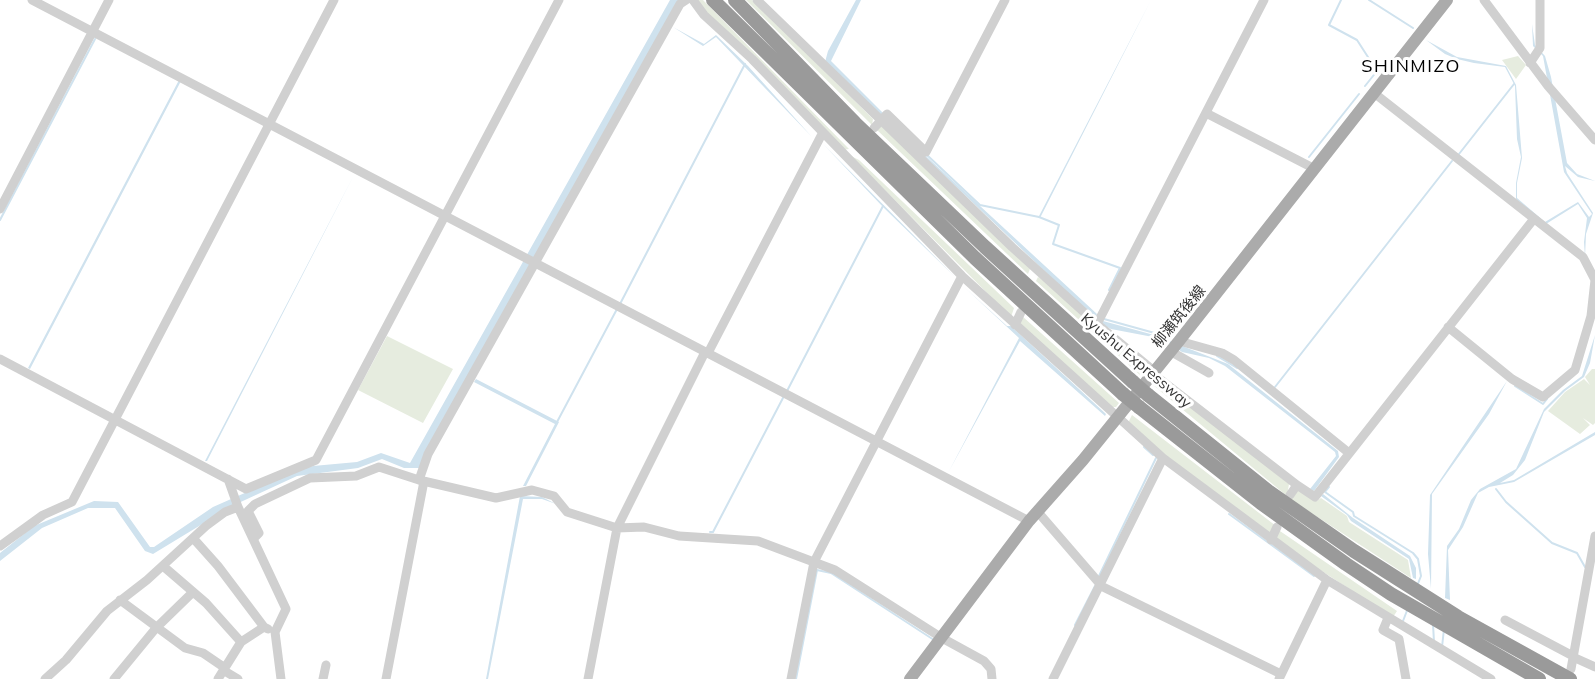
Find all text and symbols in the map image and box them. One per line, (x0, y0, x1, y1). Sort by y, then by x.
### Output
district label: SHINMIZO (1361, 56, 1461, 78)
street label: 柳瀬筑後線 (1148, 282, 1210, 352)
street label: Kyushu Expressway (1077, 310, 1195, 412)

